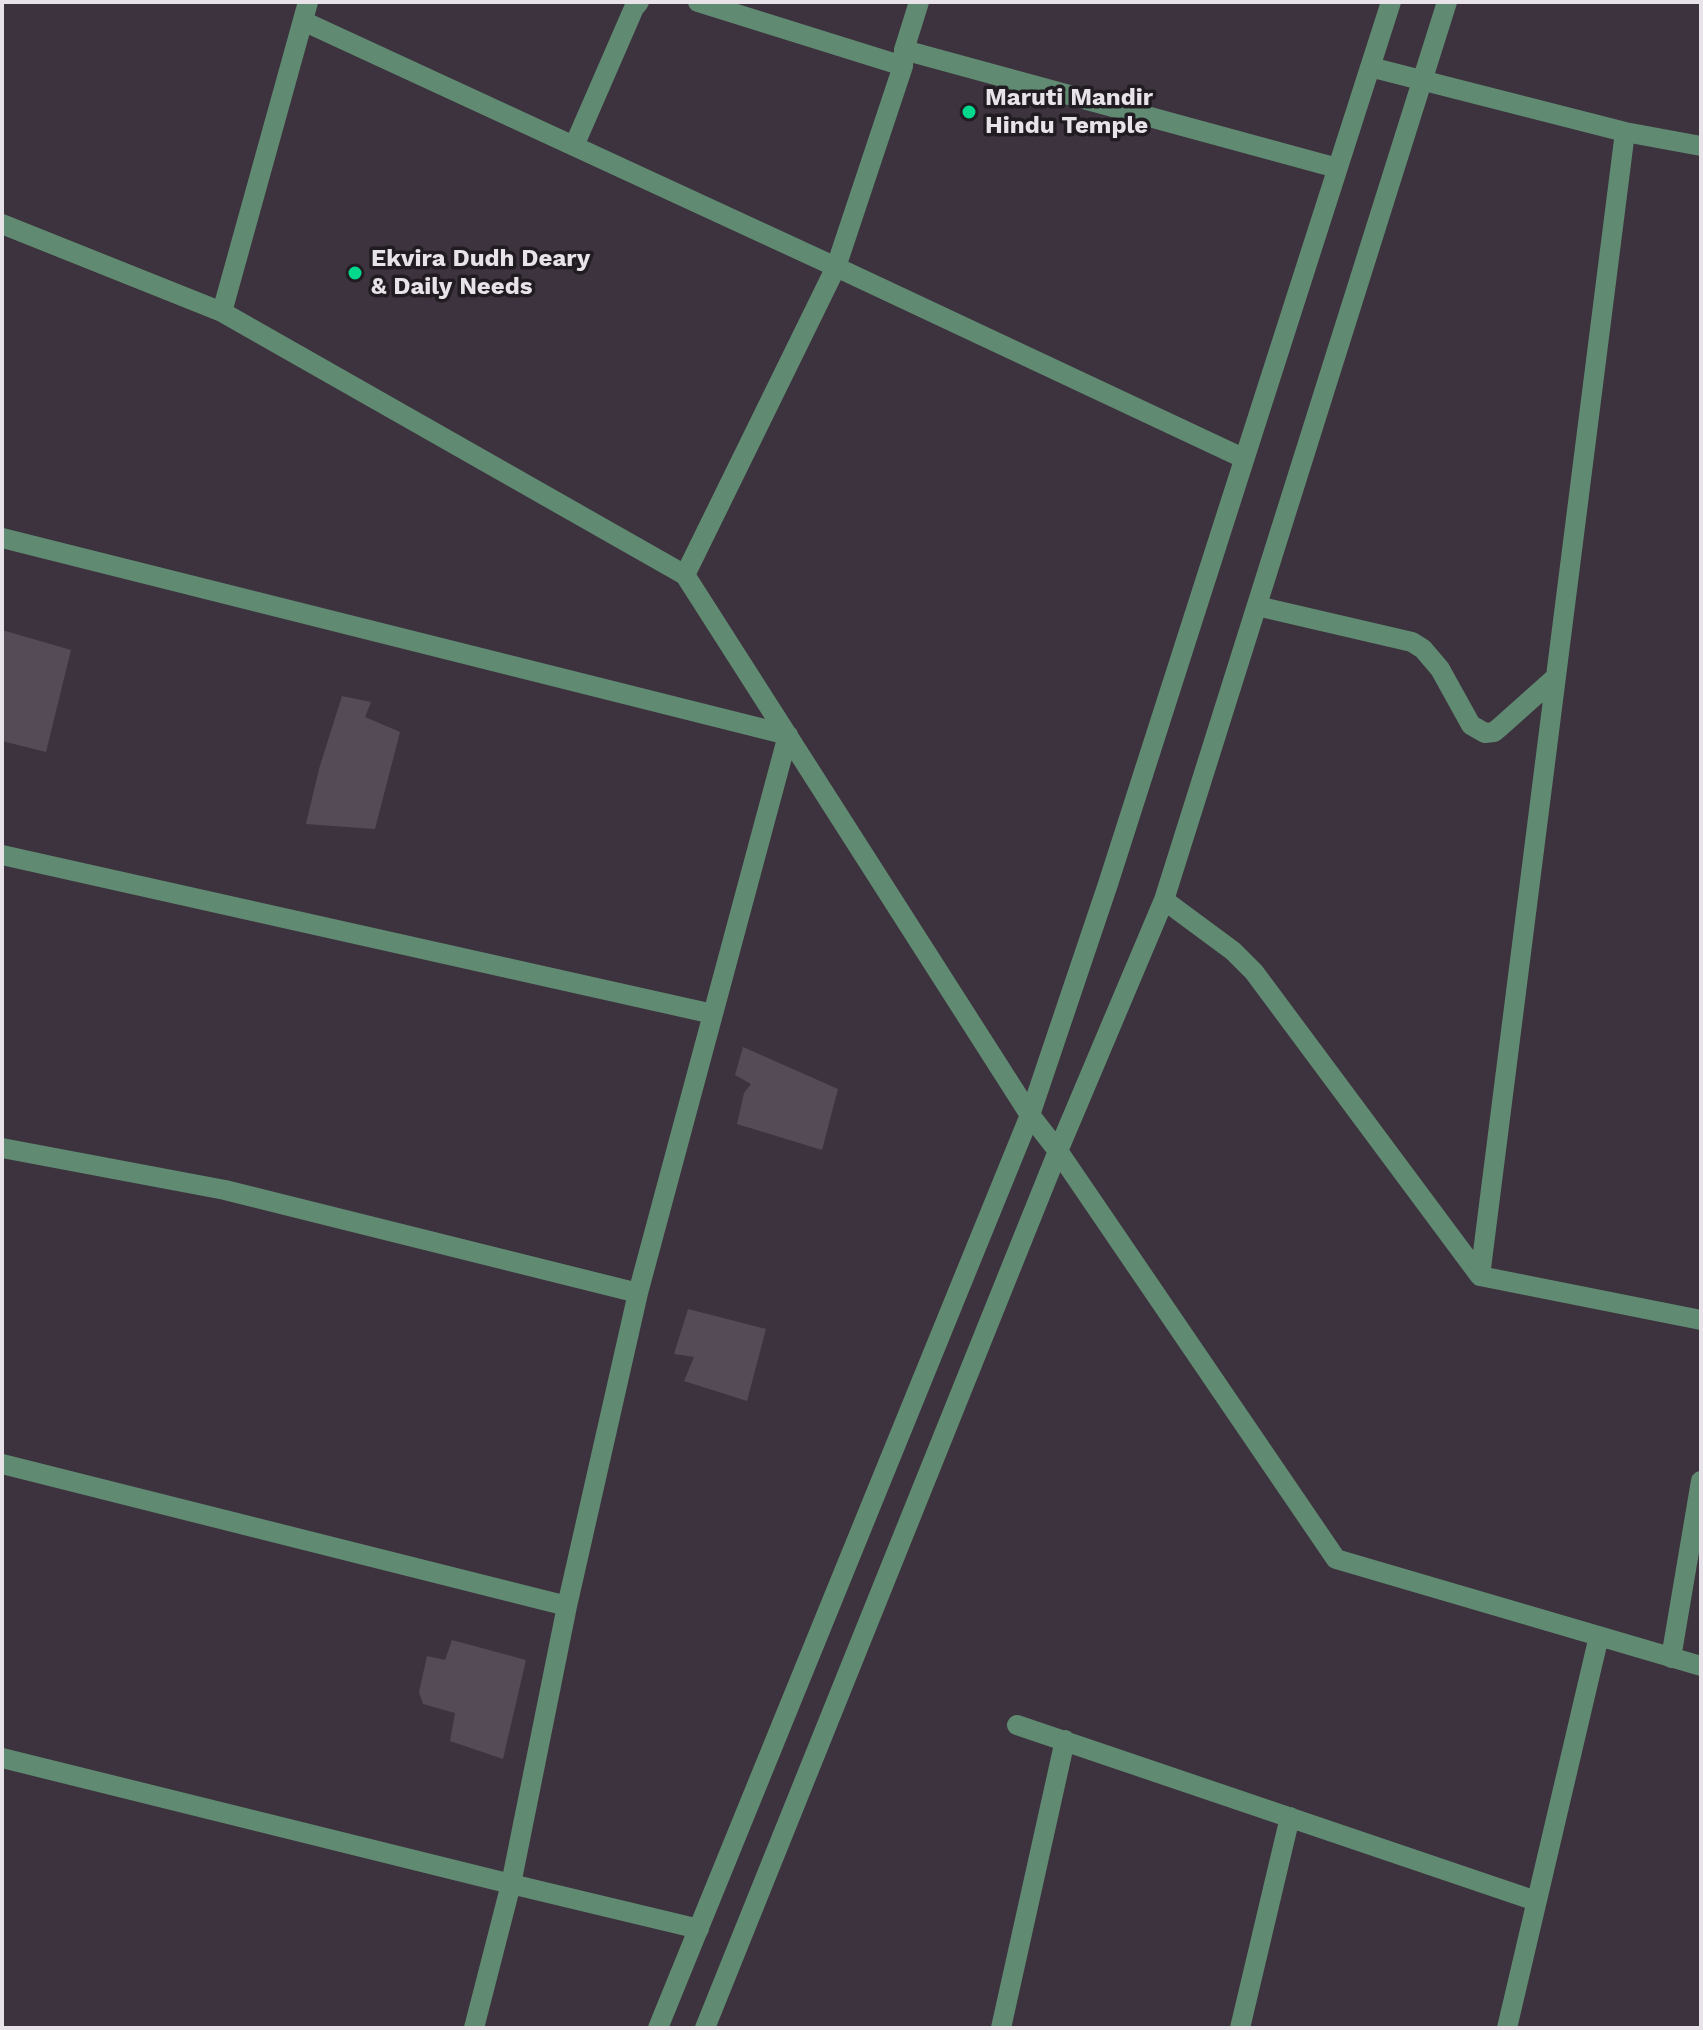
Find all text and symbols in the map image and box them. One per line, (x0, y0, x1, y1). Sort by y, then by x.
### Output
place label: Maruti Mandir Hindu Temple (985, 84, 1153, 140)
marker: Maruti Mandir Hindu Temple (960, 103, 978, 121)
place label: Ekvira Dudh Deary & Daily Needs (371, 245, 590, 301)
marker: Ekvira Dudh Deary & Daily Needs (346, 264, 364, 282)

